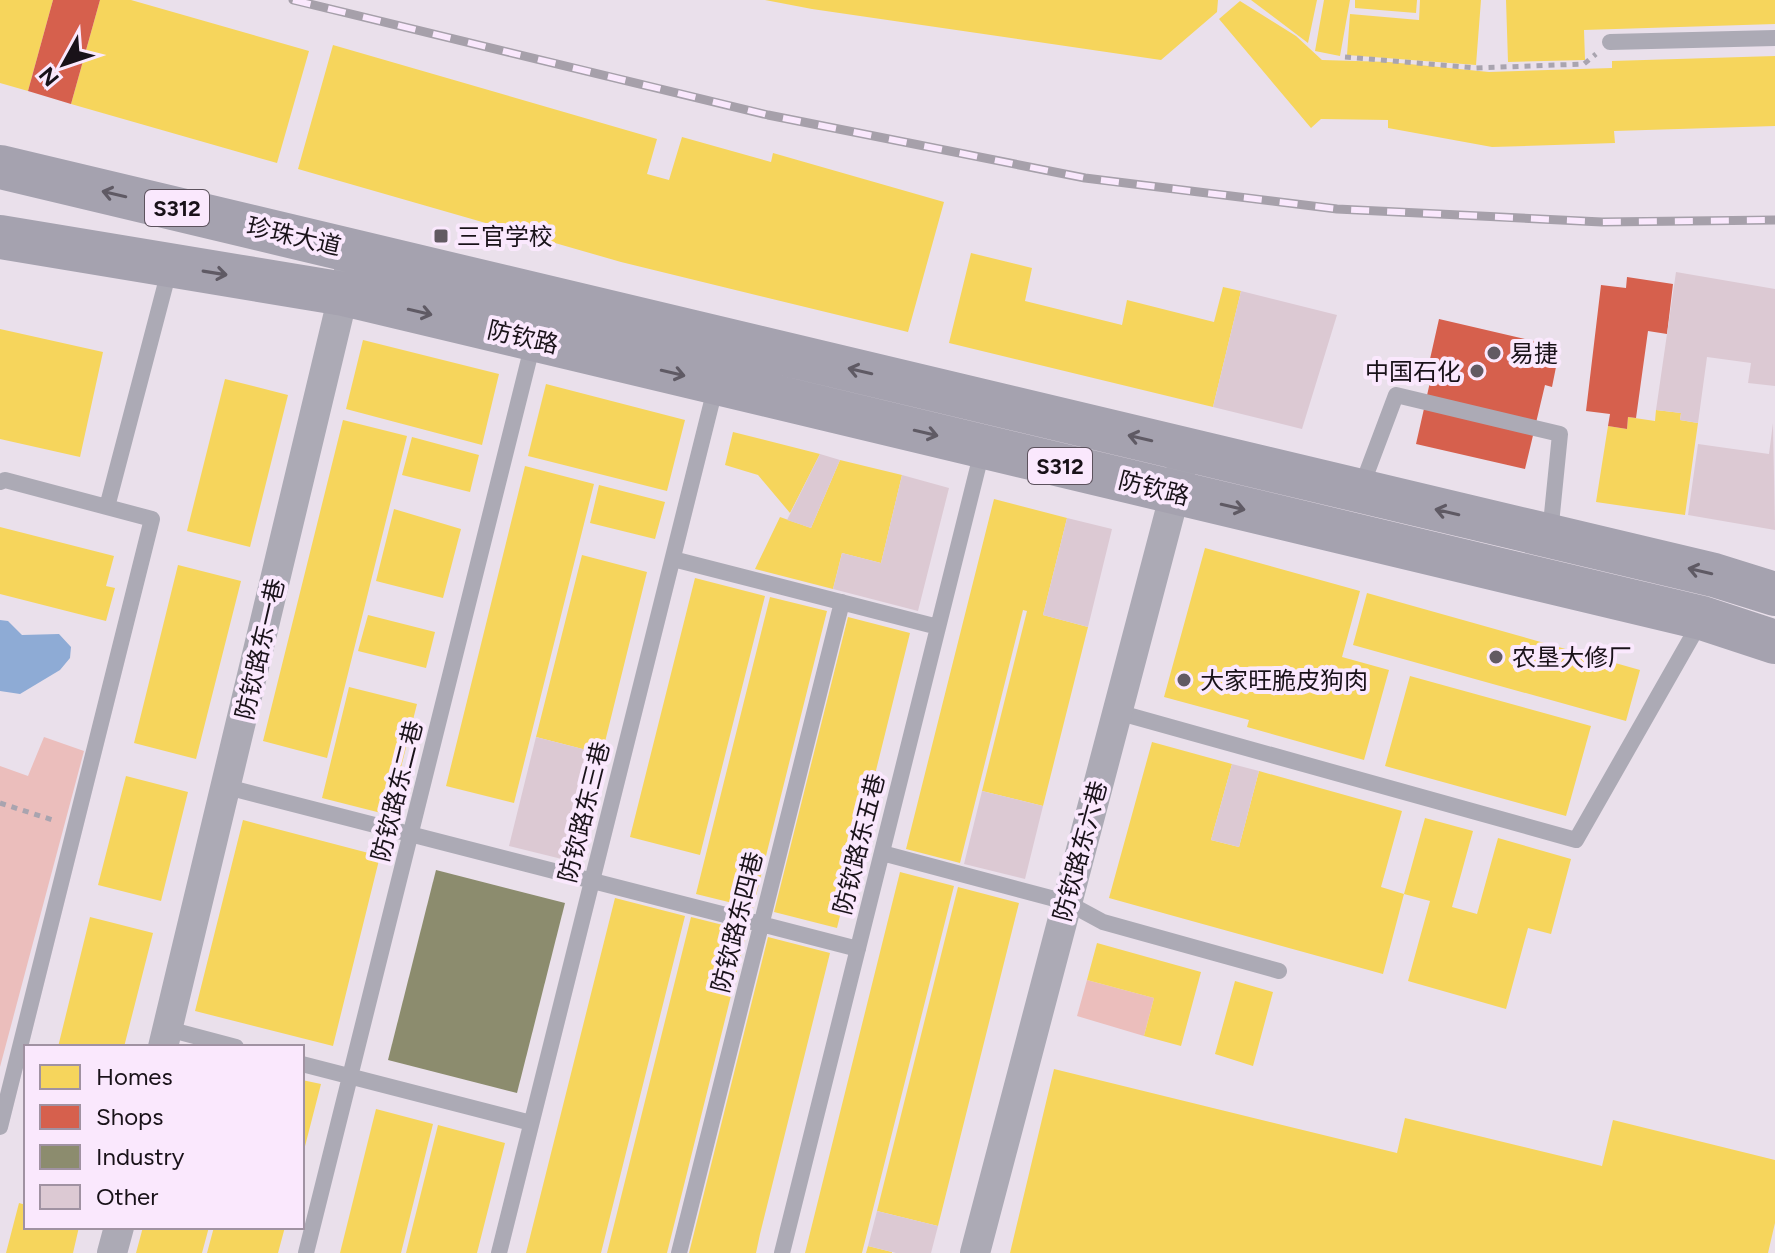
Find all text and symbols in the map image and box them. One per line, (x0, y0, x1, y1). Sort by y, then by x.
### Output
north arrow (24, 24, 104, 104)
text: N (33, 61, 65, 92)
one-way arrow (102, 185, 128, 200)
road number: S312 (145, 190, 209, 226)
street label: 珍珠大道 (244, 211, 344, 261)
place label: 三官学校 (457, 222, 553, 251)
marker: 三官学校 (432, 227, 450, 245)
one-way arrow (202, 266, 227, 281)
one-way arrow (407, 306, 432, 321)
street label: 防钦路 (485, 315, 561, 359)
place label: 易捷 (1510, 339, 1558, 368)
marker: 易捷 (1485, 344, 1503, 362)
place label: 中国石化 (1365, 357, 1461, 386)
marker: 中国石化 (1468, 362, 1486, 380)
one-way arrow (848, 363, 873, 378)
one-way arrow (659, 366, 685, 381)
one-way arrow (912, 427, 938, 442)
one-way arrow (1128, 430, 1154, 445)
road number: S312 (1028, 448, 1092, 484)
street label: 防钦路 (1116, 465, 1192, 511)
one-way arrow (1220, 500, 1245, 515)
one-way arrow (1435, 503, 1461, 518)
one-way arrow (1688, 563, 1714, 578)
street label: 防钦路东一巷 (230, 576, 290, 722)
place label: 农垦大修厂 (1512, 643, 1632, 672)
marker: 农垦大修厂 (1487, 648, 1505, 666)
place label: 大家旺脆皮狗肉 (1200, 666, 1368, 695)
marker: 大家旺脆皮狗肉 (1175, 671, 1193, 689)
street label: 防钦路东二巷 (366, 718, 428, 864)
street label: 防钦路东三巷 (553, 739, 615, 885)
street label: 防钦路东五巷 (828, 771, 890, 917)
street label: 防钦路东六巷 (1047, 778, 1113, 924)
street label: 防钦路东四巷 (706, 849, 768, 995)
legend (24, 1045, 304, 1229)
text: Homes (96, 1062, 173, 1091)
text: Shops (96, 1102, 163, 1131)
text: Industry (96, 1142, 185, 1171)
text: Other (96, 1182, 158, 1211)

